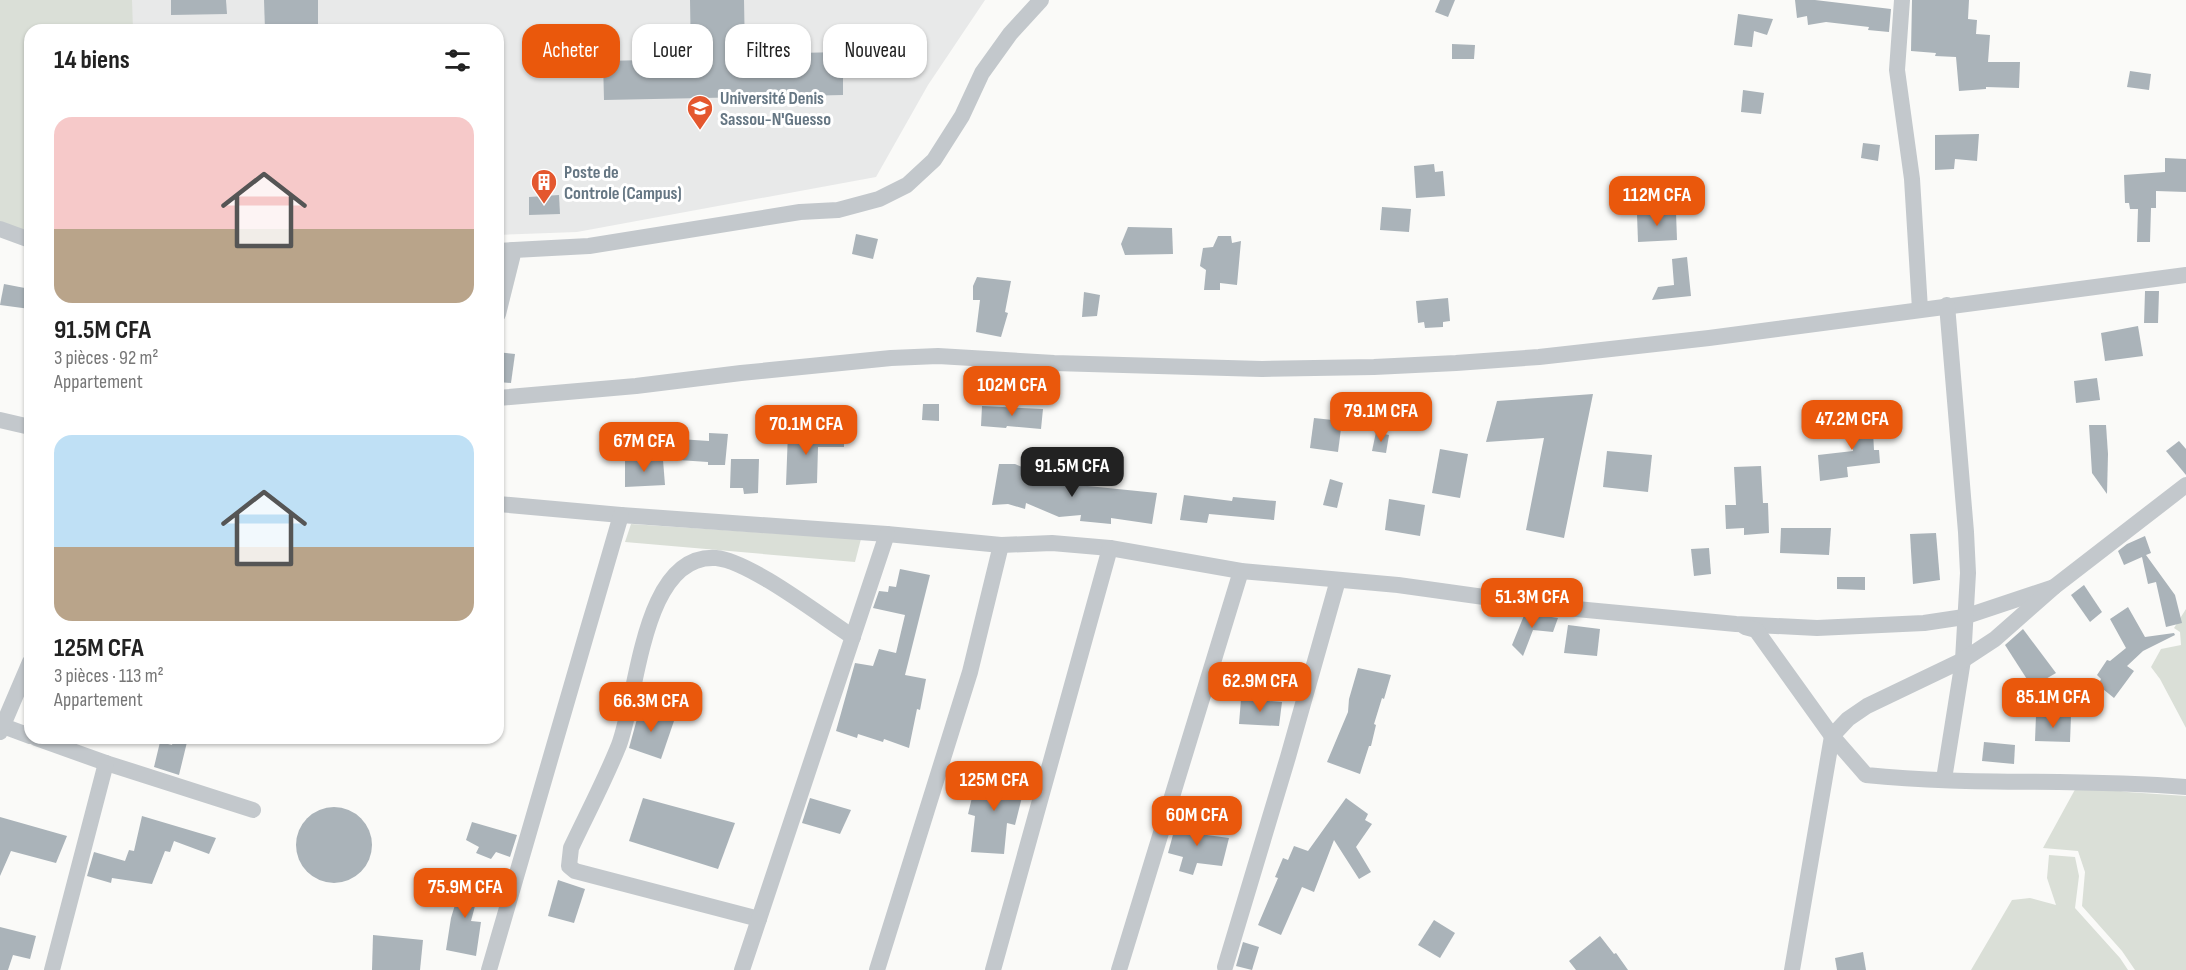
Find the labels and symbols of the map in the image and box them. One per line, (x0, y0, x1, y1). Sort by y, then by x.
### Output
place label: Université Denis Sassou-N'Guesso (720, 88, 831, 130)
school or university icon: Université Denis Sassou-N'Guesso (685, 93, 715, 131)
place label: Poste de Controle (Campus) (564, 162, 682, 204)
building icon: Poste de Controle (Campus) (529, 167, 559, 205)
pin: 112M CFA (1595, 176, 1719, 227)
pin: 102M CFA (950, 366, 1074, 417)
pin: 79.1M CFA (1312, 392, 1450, 443)
pin: 47.2M CFA (1783, 400, 1921, 451)
pin: 70.1M CFA (737, 405, 875, 456)
pin: 67M CFA (589, 422, 699, 473)
pin: 91.5M CFA (1003, 447, 1141, 498)
pin: 51.3M CFA (1463, 578, 1601, 629)
pin: 62.9M CFA (1191, 662, 1329, 713)
pin: 85.1M CFA (1984, 678, 2122, 729)
pin: 66.3M CFA (582, 682, 720, 733)
pin: 125M CFA (932, 761, 1056, 812)
pin: 60M CFA (1142, 796, 1252, 847)
pin: 75.9M CFA (396, 868, 534, 919)

